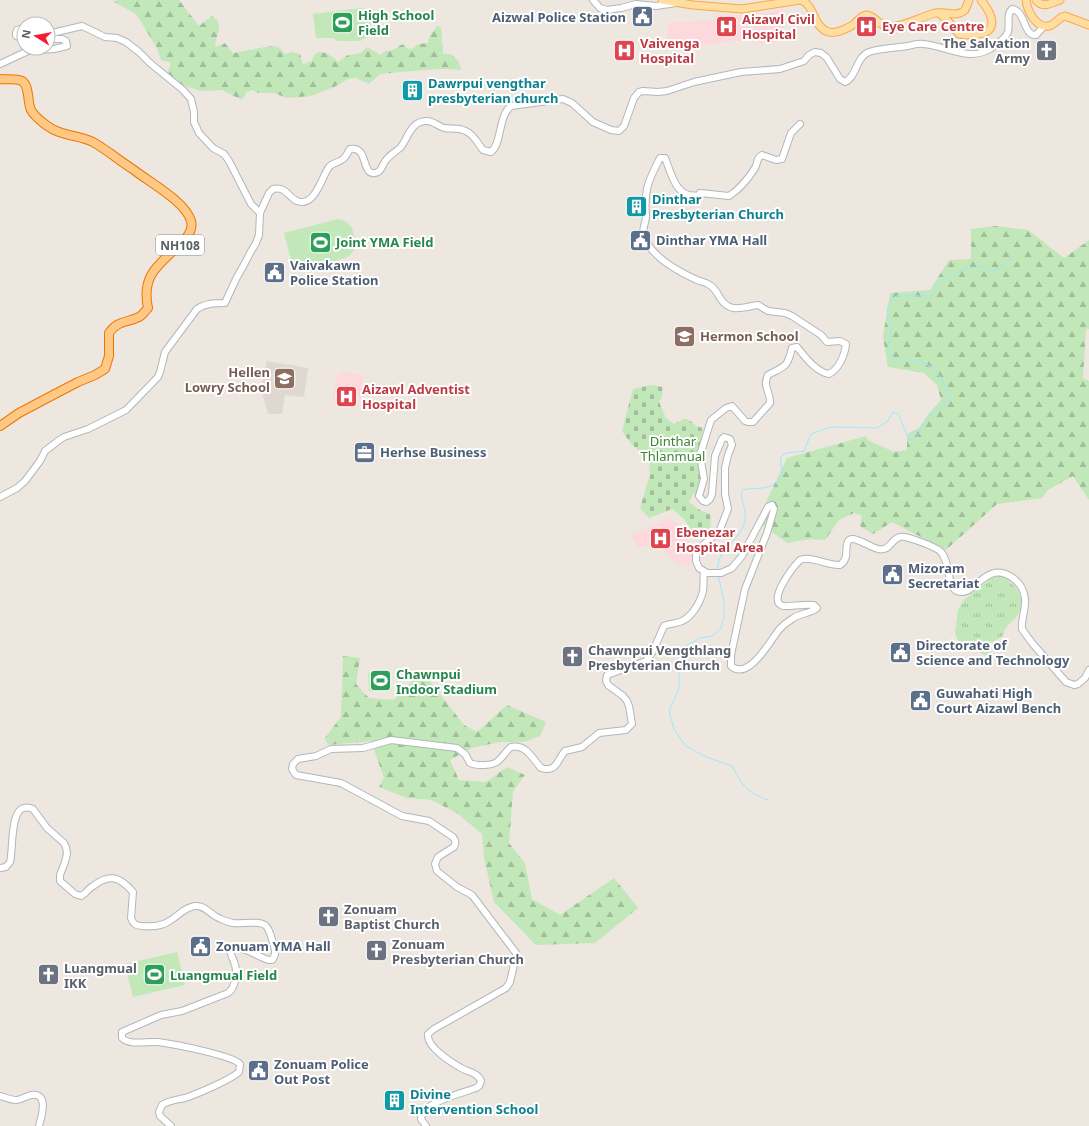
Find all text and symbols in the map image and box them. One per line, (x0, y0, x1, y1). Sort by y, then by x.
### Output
public building icon: Aizwal Police Station (629, 4, 655, 30)
place label: High School Field (358, 6, 434, 39)
place label: Aizwal Police Station (492, 8, 626, 26)
sports icon: High School Field (330, 9, 356, 35)
place label: Aizawl Civil Hospital (742, 10, 815, 43)
hospital icon: Aizawl Civil Hospital (713, 13, 739, 39)
hospital icon: Eye Care Centre (853, 13, 879, 39)
north arrow (16, 16, 56, 56)
place label: Eye Care Centre (882, 17, 984, 35)
text: N (17, 28, 34, 40)
place label: Vaivenga Hospital (640, 34, 700, 67)
place label: The Salvation Army (943, 34, 1031, 67)
hospital icon: Vaivenga Hospital (611, 37, 637, 63)
church icon: The Salvation Army (1033, 37, 1059, 63)
place label: Dawrpui vengthar presbyterian church (428, 74, 558, 107)
building icon: Dawrpui vengthar presbyterian church (399, 77, 425, 103)
place label: Dinthar Presbyterian Church (652, 190, 784, 223)
building icon: Dinthar Presbyterian Church (624, 193, 650, 219)
public building icon: Dinthar YMA Hall (627, 227, 653, 253)
sports icon: Joint YMA Field (308, 229, 334, 255)
place label: Dinthar YMA Hall (656, 231, 767, 249)
place label: Joint YMA Field (335, 233, 433, 251)
road number: NH108 (156, 235, 204, 255)
place label: Vaivakawn Police Station (290, 256, 379, 289)
public building icon: Vaivakawn Police Station (262, 259, 288, 285)
school or university icon: Hermon School (671, 323, 697, 349)
place label: Hermon School (700, 327, 799, 345)
place label: Hellen Lowry School (185, 363, 270, 396)
school or university icon: Hellen Lowry School (272, 366, 298, 392)
place label: Aizawl Adventist Hospital (362, 380, 470, 413)
hospital icon: Aizawl Adventist Hospital (333, 383, 359, 409)
park label: Dinthar Thlanmual (641, 432, 705, 465)
office icon: Herhse Business (352, 439, 378, 465)
place label: Herhse Business (380, 443, 486, 461)
place label: Ebenezar Hospital Area (676, 523, 763, 556)
hospital icon: Ebenezar Hospital Area (648, 526, 674, 552)
place label: Mizoram Secretariat (908, 559, 980, 592)
public building icon: Mizoram Secretariat (880, 562, 906, 588)
place label: Directorate of Science and Technology (916, 636, 1070, 669)
public building icon: Directorate of Science and Technology (888, 639, 914, 665)
place label: Chawnpui Vengthlang Presbyterian Church (588, 641, 731, 674)
church icon: Chawnpui Vengthlang Presbyterian Church (560, 644, 586, 670)
place label: Chawnpui Indoor Stadium (396, 665, 497, 698)
sports icon: Chawnpui Indoor Stadium (367, 668, 393, 694)
place label: Guwahati High Court Aizawl Bench (936, 684, 1061, 717)
public building icon: Guwahati High Court Aizawl Bench (907, 687, 933, 713)
place label: Zonuam Baptist Church (344, 900, 440, 933)
church icon: Zonuam Baptist Church (315, 903, 341, 929)
public building icon: Zonuam YMA Hall (188, 933, 214, 959)
place label: Zonuam Presbyterian Church (392, 935, 524, 968)
place label: Zonuam YMA Hall (216, 937, 331, 955)
church icon: Zonuam Presbyterian Church (364, 938, 390, 964)
place label: Luangmual IKK (64, 959, 137, 992)
church icon: Luangmual IKK (36, 962, 62, 988)
sports icon: Luangmual Field (142, 962, 168, 988)
place label: Luangmual Field (170, 966, 277, 984)
place label: Zonuam Police Out Post (274, 1055, 369, 1088)
public building icon: Zonuam Police Out Post (246, 1058, 272, 1084)
place label: Divine Intervention School (410, 1085, 538, 1118)
building icon: Divine Intervention School (381, 1088, 407, 1114)

